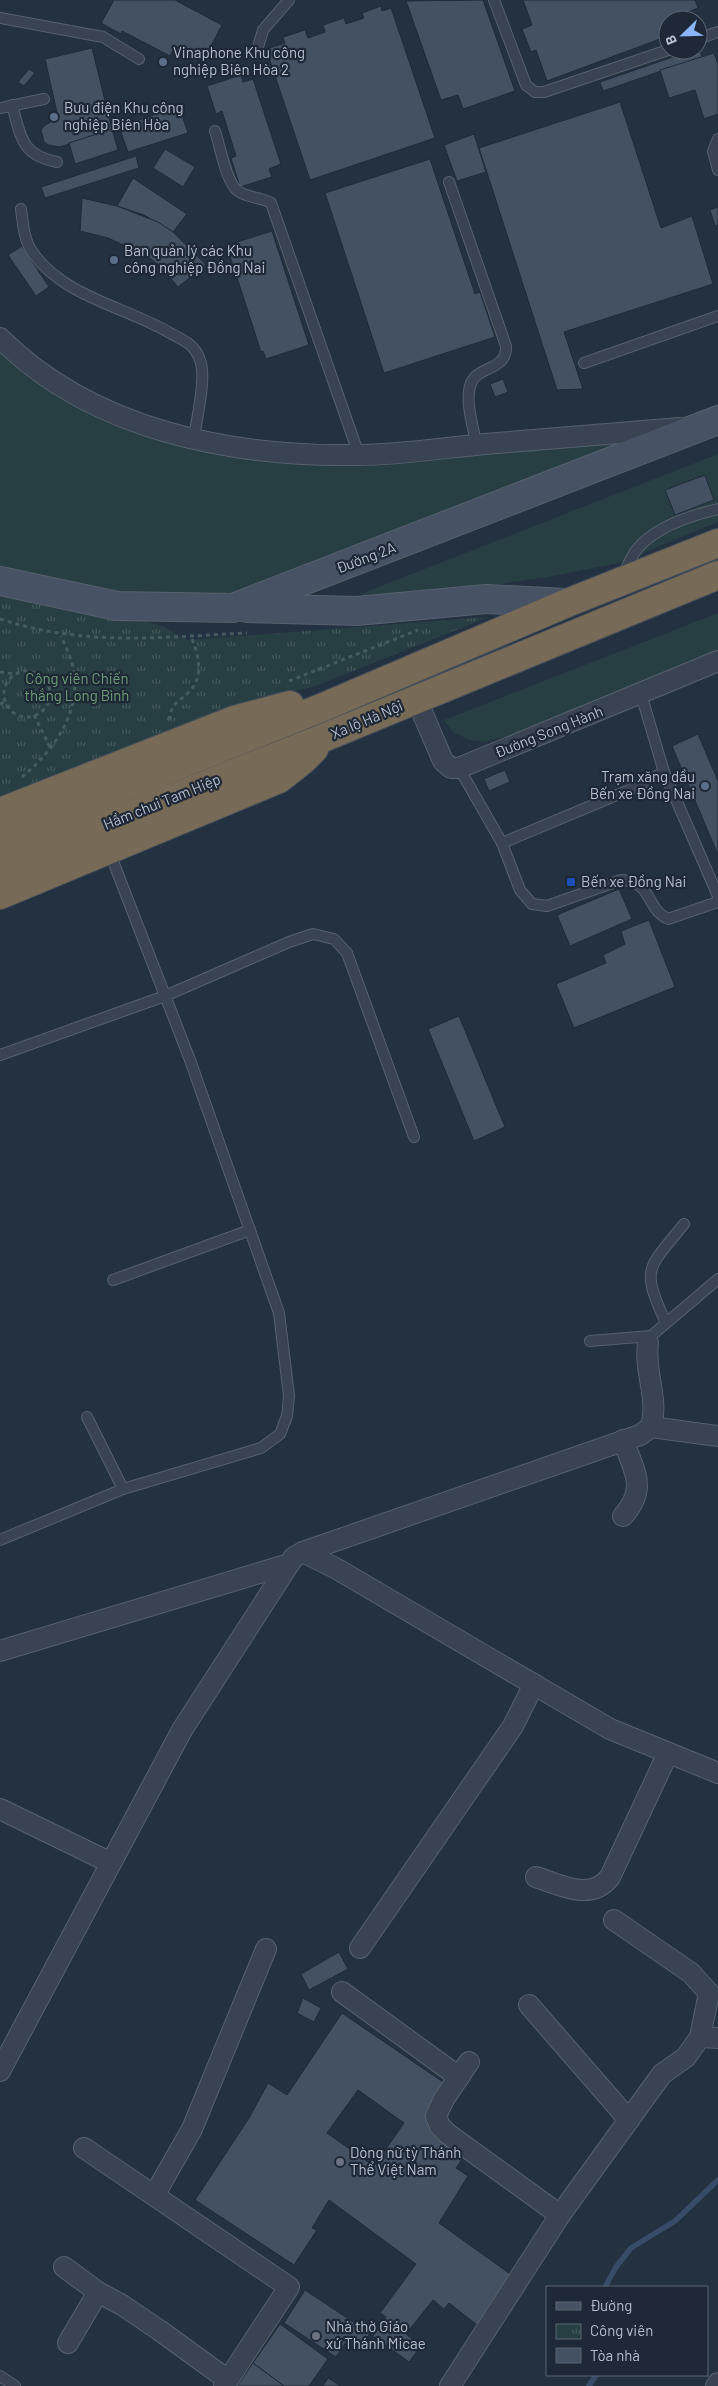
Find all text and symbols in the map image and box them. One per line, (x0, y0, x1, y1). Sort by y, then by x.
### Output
north arrow (658, 10, 708, 60)
text: B (661, 33, 680, 48)
place label: Vinaphone Khu công nghiệp Biên Hòa 2 (173, 43, 305, 78)
marker: Vinaphone Khu công nghiệp Biên Hòa 2 (157, 56, 169, 68)
place label: Bưu điện Khu công nghiệp Biên Hòa (64, 98, 184, 133)
marker: Bưu điện Khu công nghiệp Biên Hòa (48, 111, 60, 123)
place label: Ban quản lý các Khu công nghiệp Đồng Nai (124, 241, 265, 276)
marker: Ban quản lý các Khu công nghiệp Đồng Nai (108, 254, 120, 266)
street label: Đường 2A (333, 537, 398, 577)
park label: Công viên Chiến thắng Long Bình (25, 669, 129, 704)
street label: Xa lộ Hà Nội (328, 696, 405, 742)
street label: Đường Song Hành (492, 701, 605, 761)
place label: Trạm xăng dầu Bến xe Đồng Nai (590, 767, 695, 802)
street label: Hầm chui Tam Hiệp (100, 769, 223, 833)
marker: Trạm xăng dầu Bến xe Đồng Nai (699, 780, 711, 792)
place label: Bến xe Đồng Nai (581, 872, 686, 890)
marker: Bến xe Đồng Nai (565, 876, 577, 888)
place label: Dòng nữ tỳ Thánh Thể Việt Nam (350, 2143, 461, 2178)
marker: Dòng nữ tỳ Thánh Thể Việt Nam (334, 2156, 346, 2168)
legend (546, 2286, 708, 2376)
text: Đường (590, 2296, 632, 2314)
place label: Nhà thờ Giáo xứ Thánh Micae (326, 2317, 426, 2352)
text: Công viên (590, 2321, 653, 2339)
marker: Nhà thờ Giáo xứ Thánh Micae (310, 2330, 322, 2342)
text: Tòa nhà (590, 2346, 640, 2364)

